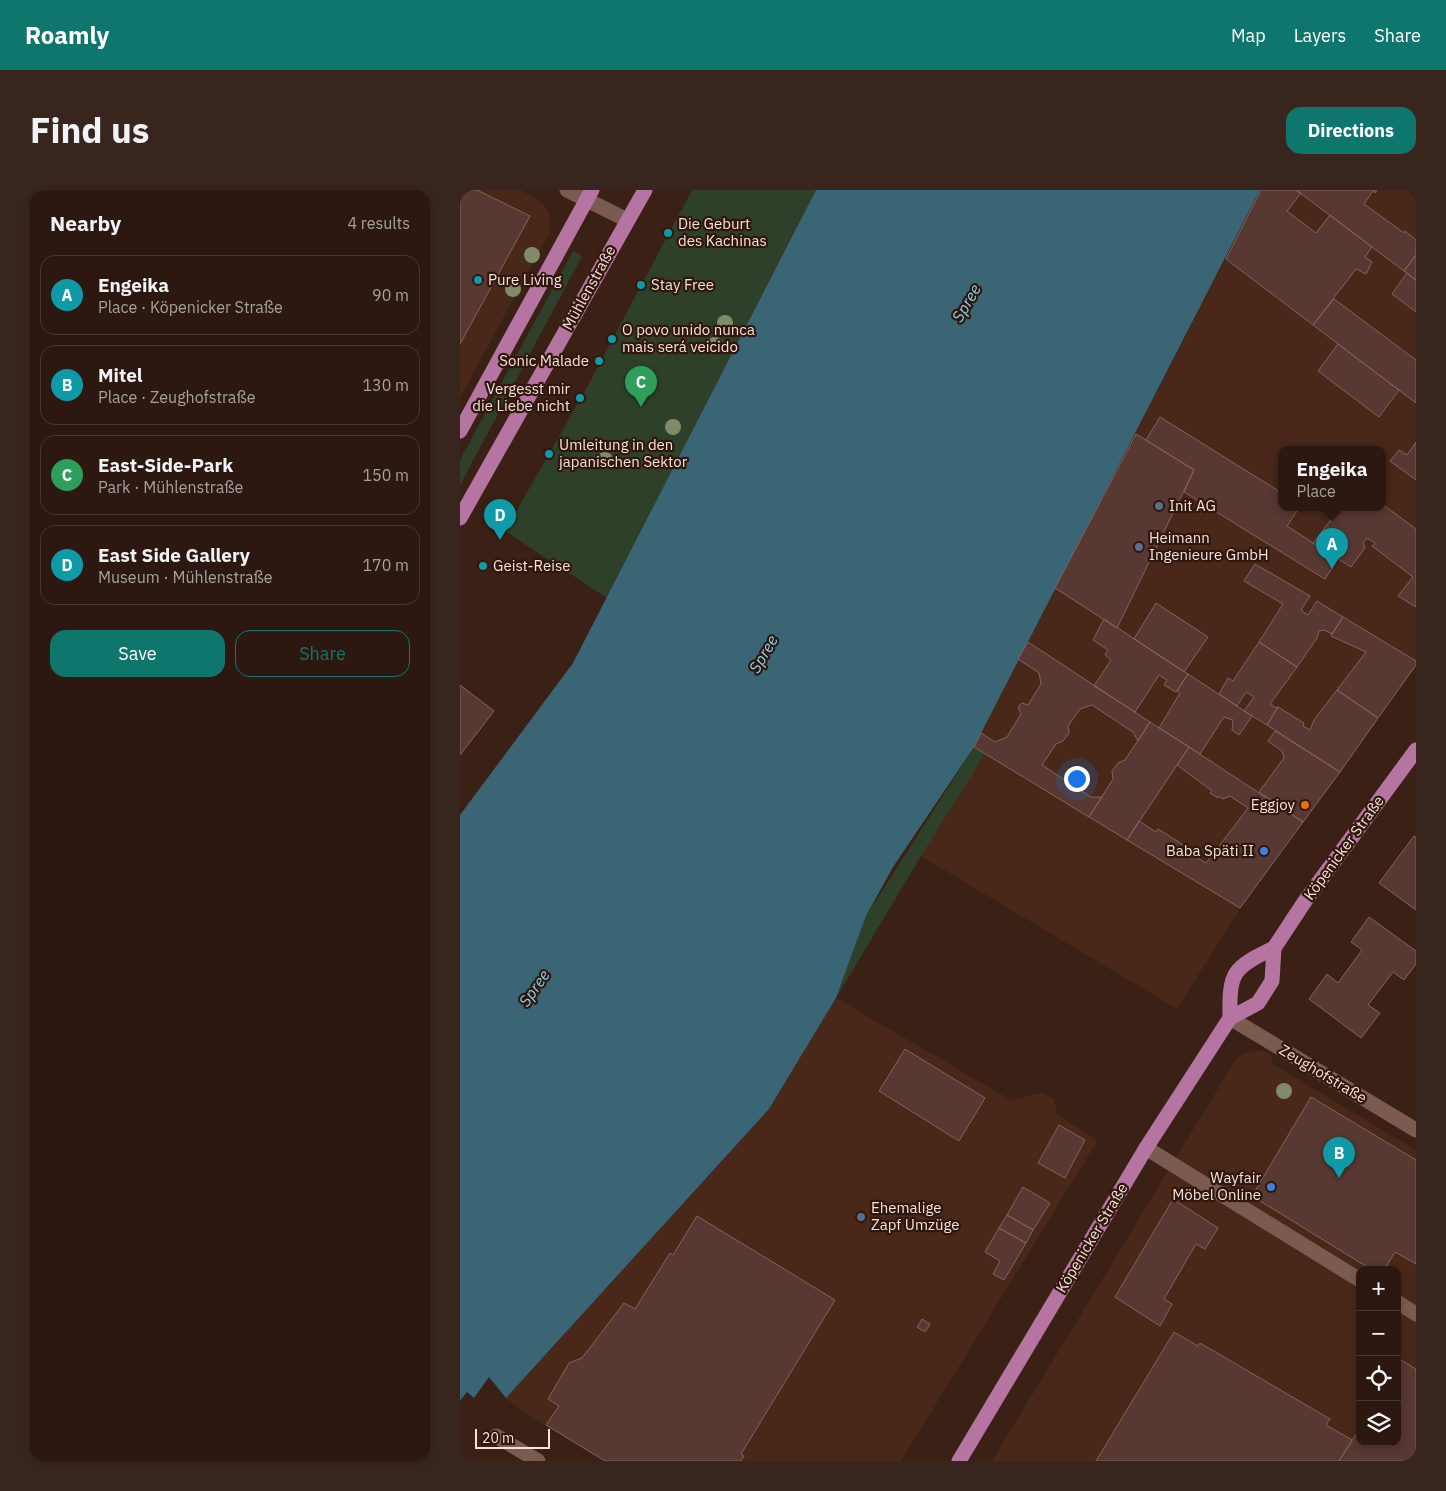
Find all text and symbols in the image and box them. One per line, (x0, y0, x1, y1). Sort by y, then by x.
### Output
text: Roamly (25, 19, 109, 51)
text: Map (1231, 24, 1266, 47)
text: Layers (1294, 24, 1346, 47)
text: Share (1374, 24, 1421, 47)
text: Find us (30, 107, 149, 153)
button: Directions (1286, 107, 1416, 154)
text: Nearby (50, 209, 121, 237)
text: 4 results (347, 213, 410, 233)
place label: Die Geburt des Kachinas (678, 214, 767, 250)
marker: Die Geburt des Kachinas (662, 227, 674, 239)
street label: Mühlenstraße (558, 242, 620, 333)
place label: Pure Living (488, 270, 562, 289)
text: Engeika (98, 273, 169, 297)
marker: Pure Living (472, 274, 484, 286)
place label: Stay Free (651, 275, 714, 294)
marker: Stay Free (635, 279, 647, 291)
water label: Spree (947, 280, 985, 326)
text: A (62, 285, 72, 305)
text: 90 m (372, 285, 409, 305)
text: Place · Köpenicker Straße (98, 297, 283, 317)
place label: O povo unido nunca mais será veicido (622, 320, 755, 356)
marker: O povo unido nunca mais será veicido (606, 333, 618, 345)
place label: Sonic Malade (499, 351, 589, 370)
marker: Sonic Malade (593, 355, 605, 367)
text: Mitel (98, 363, 143, 387)
pin: C (625, 366, 657, 407)
text: B (62, 375, 72, 395)
text: 130 m (362, 375, 409, 395)
place label: Vergesst mir die Liebe nicht (472, 379, 570, 415)
text: Place · Zeughofstraße (98, 387, 255, 407)
marker: Vergesst mir die Liebe nicht (574, 392, 586, 404)
place label: Umleitung in den japanischen Sektor (559, 435, 688, 471)
popup (1278, 446, 1386, 511)
marker: Umleitung in den japanischen Sektor (543, 448, 555, 460)
text: East-Side-Park (98, 453, 233, 477)
text: Engeika (1296, 457, 1368, 481)
text: C (62, 465, 72, 485)
text: 150 m (362, 465, 409, 485)
text: Park · Mühlenstraße (98, 477, 243, 497)
text: Place (1296, 481, 1336, 501)
place label: Init AG (1169, 496, 1216, 515)
pin: D (484, 499, 516, 540)
marker: Init AG (1153, 500, 1165, 512)
place label: Heimann Ingenieure GmbH (1149, 528, 1269, 564)
pin: A (1316, 528, 1348, 569)
marker: Heimann Ingenieure GmbH (1133, 541, 1145, 553)
text: East Side Gallery (98, 543, 250, 567)
text: D (61, 555, 73, 575)
text: 170 m (362, 555, 409, 575)
place label: Geist-Reise (493, 556, 570, 575)
marker: Geist-Reise (477, 560, 489, 572)
text: Museum · Mühlenstraße (98, 567, 273, 587)
button: Save (50, 630, 225, 677)
button: Share (235, 630, 410, 677)
water label: Spree (744, 631, 782, 677)
your location (1064, 766, 1090, 792)
street label: Köpenicker Straße (1299, 792, 1388, 904)
place label: Eggjoy (1251, 795, 1296, 814)
marker: Eggjoy (1299, 799, 1311, 811)
place label: Baba Späti II (1166, 841, 1254, 860)
marker: Baba Späti II (1258, 845, 1270, 857)
water label: Spree (514, 966, 554, 1010)
street label: Zeughofstraße (1276, 1040, 1370, 1107)
pin: B (1323, 1137, 1355, 1178)
place label: Wayfair Möbel Online (1172, 1168, 1261, 1204)
street label: Köpenicker Straße (1051, 1179, 1132, 1296)
marker: Wayfair Möbel Online (1265, 1181, 1277, 1193)
place label: Ehemalige Zapf Umzüge (871, 1198, 960, 1234)
marker: Ehemalige Zapf Umzüge (855, 1211, 867, 1223)
map controls (1356, 1266, 1401, 1446)
button: + (1356, 1266, 1401, 1311)
button: − (1356, 1311, 1401, 1356)
button: locate (1356, 1356, 1401, 1401)
button: layers (1356, 1401, 1401, 1446)
scale bar (475, 1426, 550, 1449)
text: 20 m (482, 1429, 514, 1447)

